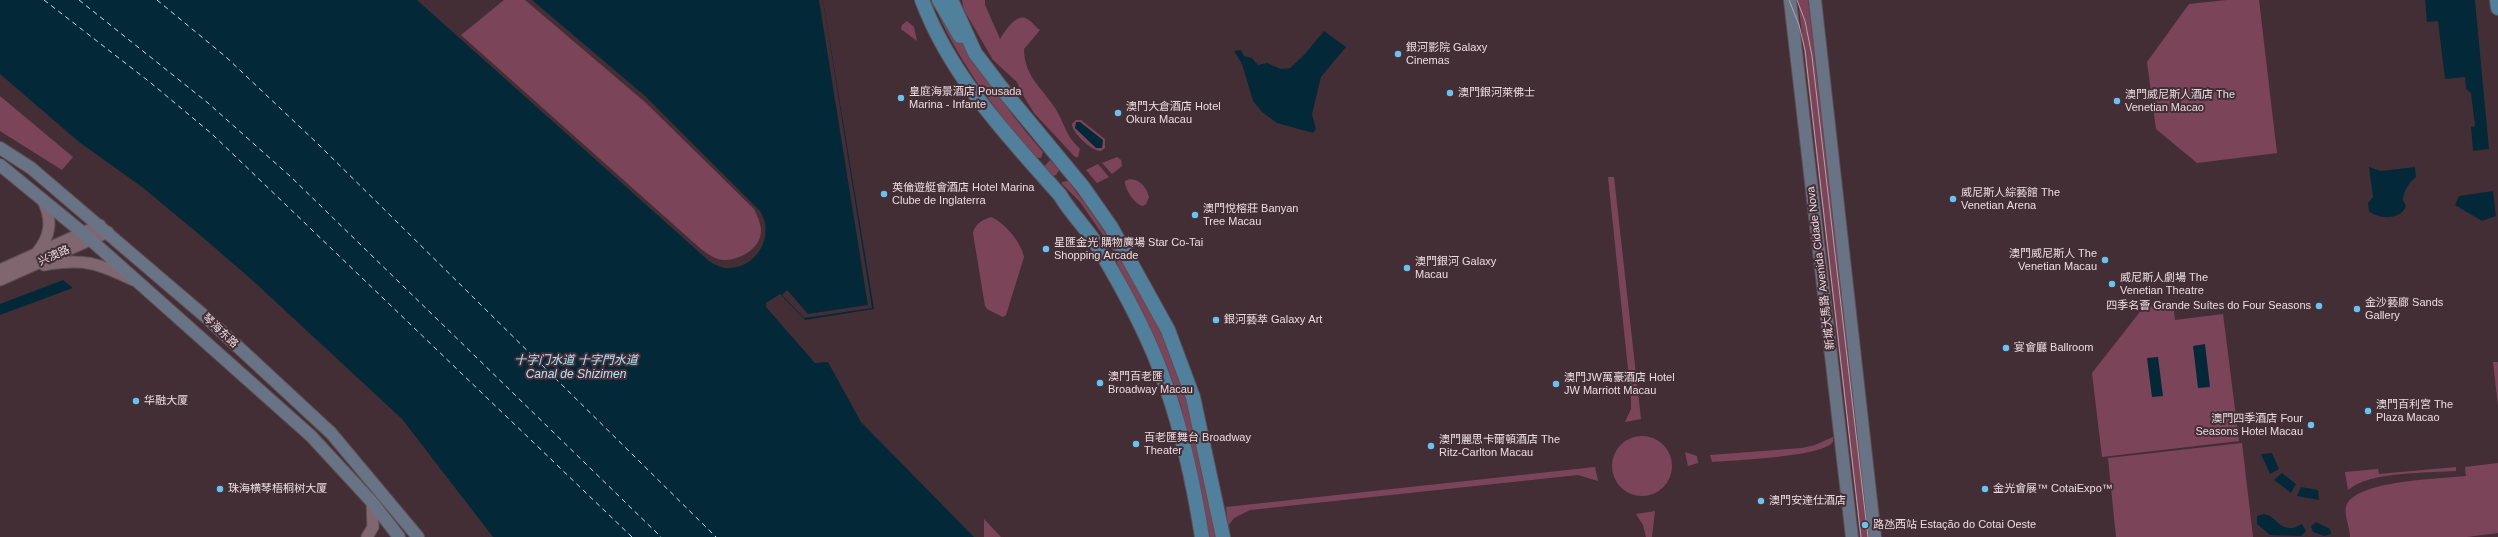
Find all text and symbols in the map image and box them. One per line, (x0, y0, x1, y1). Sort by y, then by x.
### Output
place label: 銀河影院 Galaxy Cinemas (1406, 41, 1487, 67)
marker: 銀河影院 Galaxy Cinemas (1393, 49, 1403, 59)
place label: 皇庭海景酒店 Pousada Marina - Infante (909, 85, 1021, 111)
place label: 澳門銀河萊佛士 (1458, 86, 1535, 100)
marker: 澳門銀河萊佛士 (1445, 88, 1455, 98)
place label: 澳門威尼斯人酒店 The Venetian Macao (2125, 88, 2235, 114)
marker: 皇庭海景酒店 Pousada Marina - Infante (896, 93, 906, 103)
marker: 澳門威尼斯人酒店 The Venetian Macao (2112, 96, 2122, 106)
place label: 澳門大倉酒店 Hotel Okura Macau (1126, 100, 1221, 126)
marker: 澳門大倉酒店 Hotel Okura Macau (1113, 108, 1123, 118)
place label: 英倫遊艇會酒店 Hotel Marina Clube de Inglaterra (892, 181, 1034, 207)
street label: 新城大馬路 Avenida Cidade Nova (1804, 186, 1838, 350)
place label: 威尼斯人綜藝館 The Venetian Arena (1961, 186, 2060, 212)
marker: 英倫遊艇會酒店 Hotel Marina Clube de Inglaterra (879, 189, 889, 199)
marker: 威尼斯人綜藝館 The Venetian Arena (1948, 194, 1958, 204)
place label: 澳門悅榕莊 Banyan Tree Macau (1203, 202, 1298, 228)
marker: 澳門悅榕莊 Banyan Tree Macau (1190, 210, 1200, 220)
place label: 星匯金光 購物廣場 Star Co-Tai Shopping Arcade (1054, 236, 1203, 262)
street label: 兴澳路 (36, 243, 72, 269)
marker: 星匯金光 購物廣場 Star Co-Tai Shopping Arcade (1041, 244, 1051, 254)
place label: 澳門威尼斯人 The Venetian Macau (2009, 247, 2097, 273)
place label: 澳門銀河 Galaxy Macau (1415, 255, 1496, 281)
marker: 澳門威尼斯人 The Venetian Macau (2100, 255, 2110, 265)
marker: 澳門銀河 Galaxy Macau (1402, 263, 1412, 273)
place label: 威尼斯人劇場 The Venetian Theatre (2120, 271, 2208, 297)
marker: 威尼斯人劇場 The Venetian Theatre (2107, 279, 2117, 289)
place label: 金沙藝廊 Sands Gallery (2365, 296, 2443, 322)
place label: 四季名薈 Grande Suítes do Four Seasons (2106, 299, 2311, 313)
marker: 四季名薈 Grande Suítes do Four Seasons (2314, 301, 2324, 311)
marker: 金沙藝廊 Sands Gallery (2352, 304, 2362, 314)
street label: 琴海东路 (199, 311, 241, 351)
place label: 銀河藝萃 Galaxy Art (1224, 313, 1322, 327)
marker: 銀河藝萃 Galaxy Art (1211, 315, 1221, 325)
place label: 宴會廳 Ballroom (2014, 341, 2093, 355)
marker: 宴會廳 Ballroom (2001, 343, 2011, 353)
water label: 十字门水道 十字門水道 Canal de Shizimen (514, 354, 638, 382)
place label: 澳門百老匯 Broadway Macau (1108, 370, 1193, 396)
place label: 澳門JW萬豪酒店 Hotel JW Marriott Macau (1564, 371, 1675, 397)
marker: 澳門百老匯 Broadway Macau (1095, 378, 1105, 388)
marker: 澳門JW萬豪酒店 Hotel JW Marriott Macau (1551, 379, 1561, 389)
place label: 华融大厦 (144, 394, 188, 408)
marker: 华融大厦 (131, 396, 141, 406)
place label: 澳門百利宮 The Plaza Macao (2376, 398, 2453, 424)
marker: 澳門百利宮 The Plaza Macao (2363, 406, 2373, 416)
place label: 澳門四季酒店 Four Seasons Hotel Macau (2195, 412, 2303, 438)
marker: 澳門四季酒店 Four Seasons Hotel Macau (2306, 420, 2316, 430)
place label: 百老匯舞台 Broadway Theater (1144, 431, 1251, 457)
place label: 澳門麗思卡爾頓酒店 The Ritz-Carlton Macau (1439, 433, 1560, 459)
marker: 百老匯舞台 Broadway Theater (1131, 439, 1141, 449)
marker: 澳門麗思卡爾頓酒店 The Ritz-Carlton Macau (1426, 441, 1436, 451)
place label: 珠海横琴梧桐树大厦 (228, 482, 327, 496)
place label: 金光會展™ CotaiExpo™ (1993, 482, 2113, 496)
marker: 珠海横琴梧桐树大厦 (215, 484, 225, 494)
marker: 金光會展™ CotaiExpo™ (1980, 484, 1990, 494)
place label: 澳門安達仕酒店 (1769, 494, 1846, 508)
marker: 澳門安達仕酒店 (1756, 496, 1766, 506)
place label: 路氹西站 Estação do Cotai Oeste (1873, 518, 2036, 532)
marker: 路氹西站 Estação do Cotai Oeste (1860, 520, 1870, 530)

